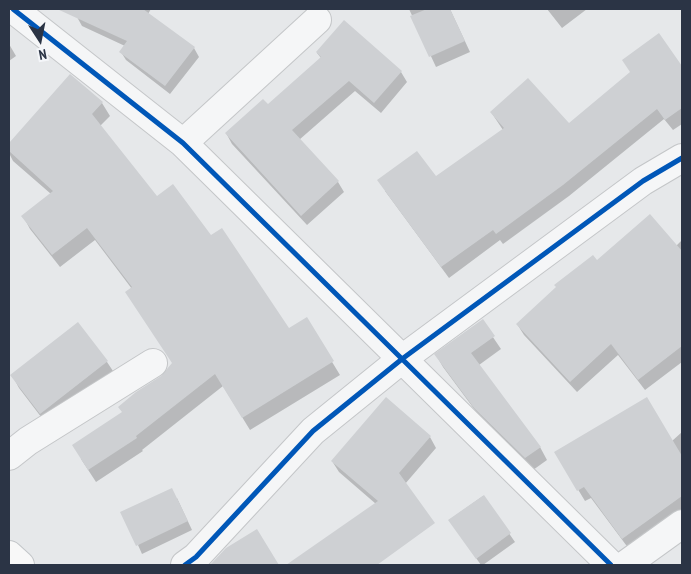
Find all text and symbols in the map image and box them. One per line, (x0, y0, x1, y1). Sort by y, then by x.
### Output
north arrow (15, 15, 65, 65)
text: N (37, 45, 48, 64)

